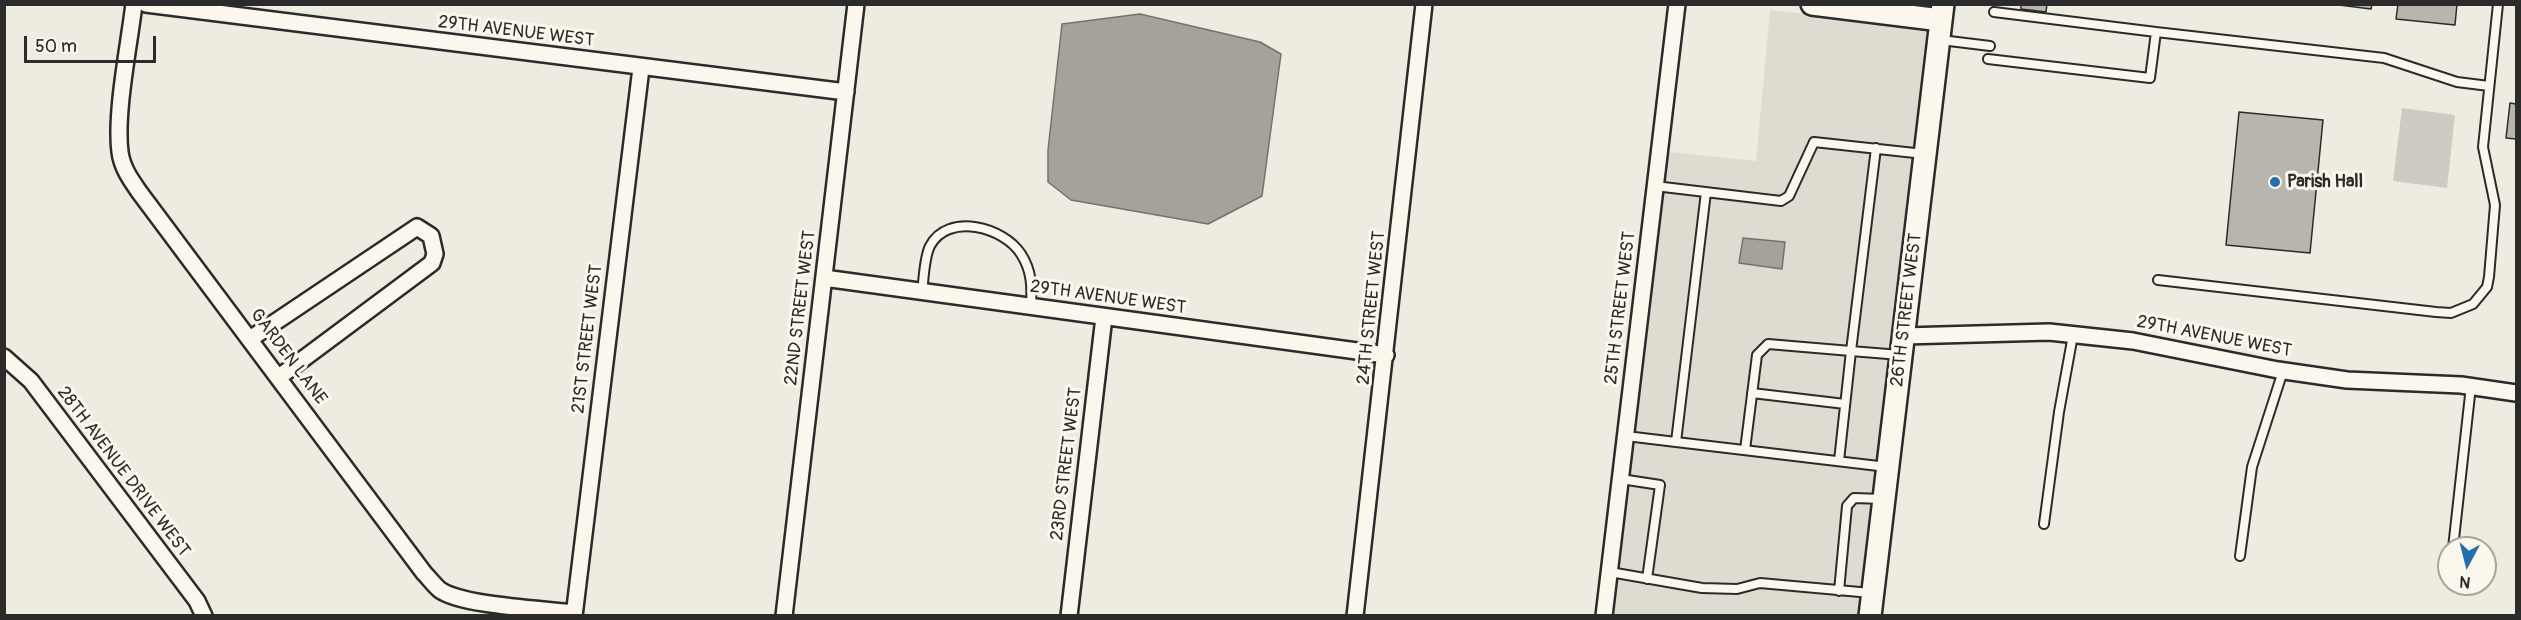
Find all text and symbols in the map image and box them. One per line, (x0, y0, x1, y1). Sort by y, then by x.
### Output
street label: 29TH AVENUE WEST (437, 12, 595, 52)
scale bar (27, 24, 159, 62)
text: 50 m (35, 35, 77, 58)
place label: Parish Hall (2287, 171, 2363, 193)
marker: Parish Hall (2268, 175, 2282, 189)
street label: 22ND STREET WEST (781, 229, 821, 387)
street label: 24TH STREET WEST (1353, 230, 1391, 386)
street label: 25TH STREET WEST (1601, 230, 1641, 386)
street label: 26TH STREET WEST (1887, 232, 1927, 388)
street label: 21ST STREET WEST (568, 263, 608, 415)
street label: 29TH AVENUE WEST (1029, 276, 1187, 320)
street label: GARDEN LANE (245, 305, 331, 409)
street label: 29TH AVENUE WEST (2135, 311, 2293, 363)
street label: 28TH AVENUE DRIVE WEST (52, 383, 194, 561)
street label: 23RD STREET WEST (1047, 386, 1087, 542)
north arrow (2437, 536, 2497, 596)
text: N (2458, 571, 2472, 592)

